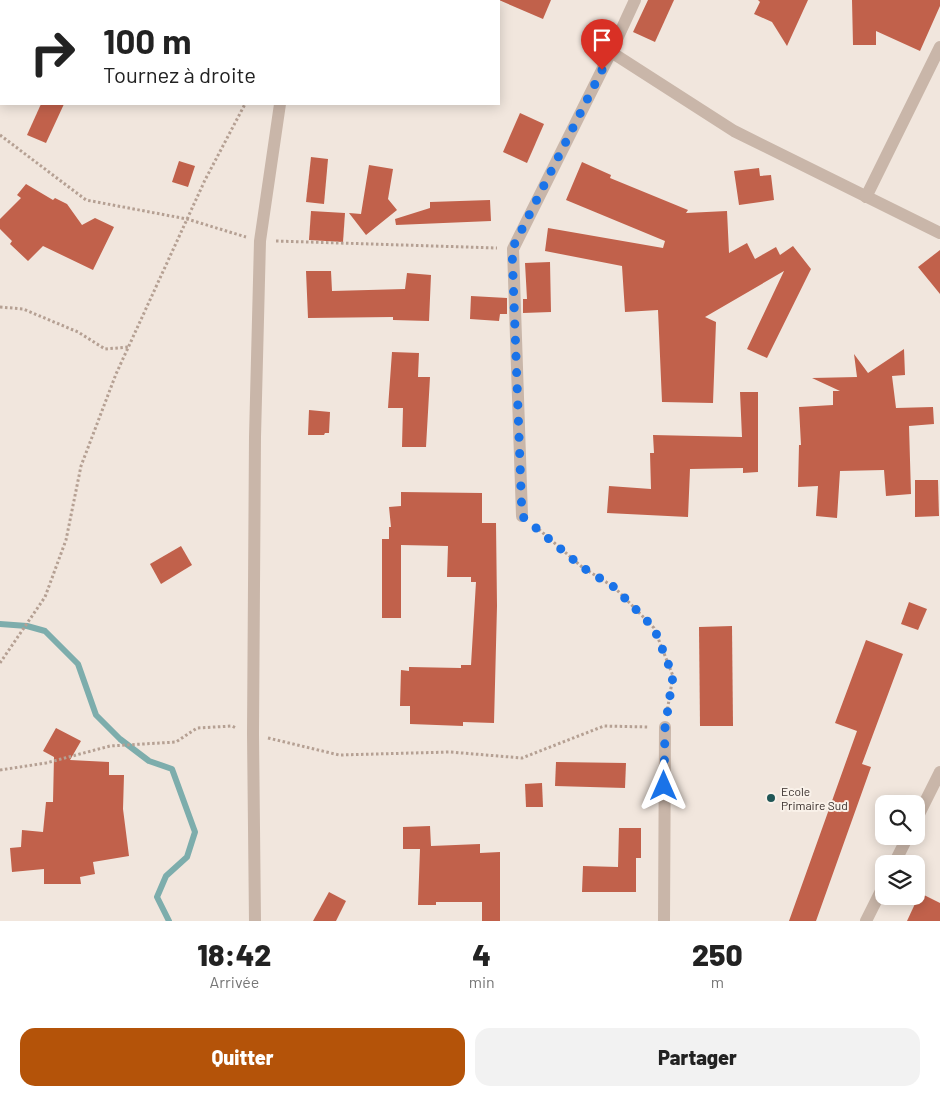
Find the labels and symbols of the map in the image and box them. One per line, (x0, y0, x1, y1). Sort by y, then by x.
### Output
pin (581, 19, 623, 70)
position arrow (637, 759, 689, 811)
place label: Ecole Primaire Sud (781, 784, 848, 812)
marker: Ecole Primaire Sud (765, 792, 777, 804)

